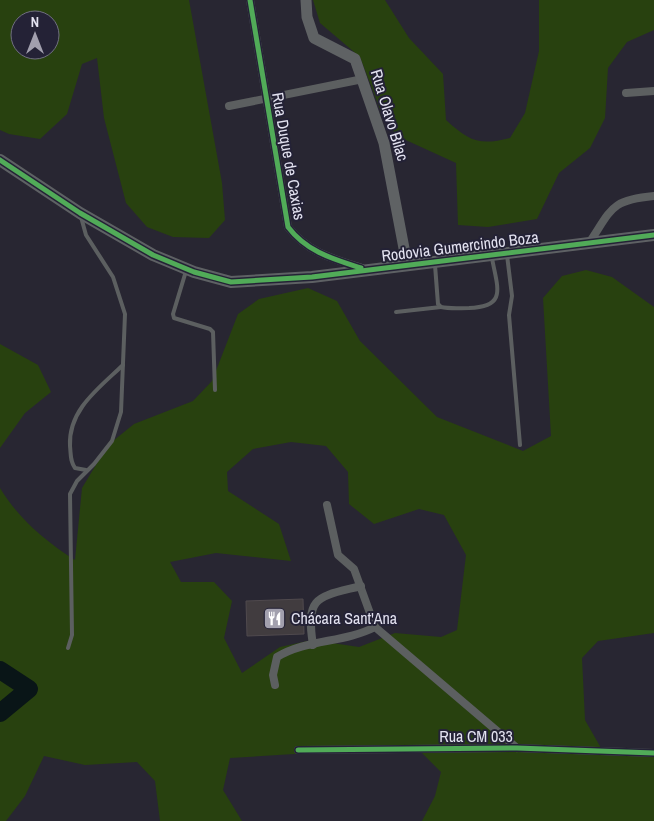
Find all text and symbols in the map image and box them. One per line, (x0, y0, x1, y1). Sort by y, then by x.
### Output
north arrow (10, 10, 60, 60)
text: N (31, 13, 39, 31)
street label: Rua Olavo Bilac (366, 66, 415, 164)
street label: Rua Duque de Caxias (267, 91, 311, 221)
street label: Rodovia Gumercindo Boza (380, 225, 541, 267)
restaurant icon: Chácara Sant'Ana (263, 606, 287, 630)
place label: Chácara Sant'Ana (291, 607, 398, 629)
street label: Rua CM 033 (439, 725, 513, 747)

